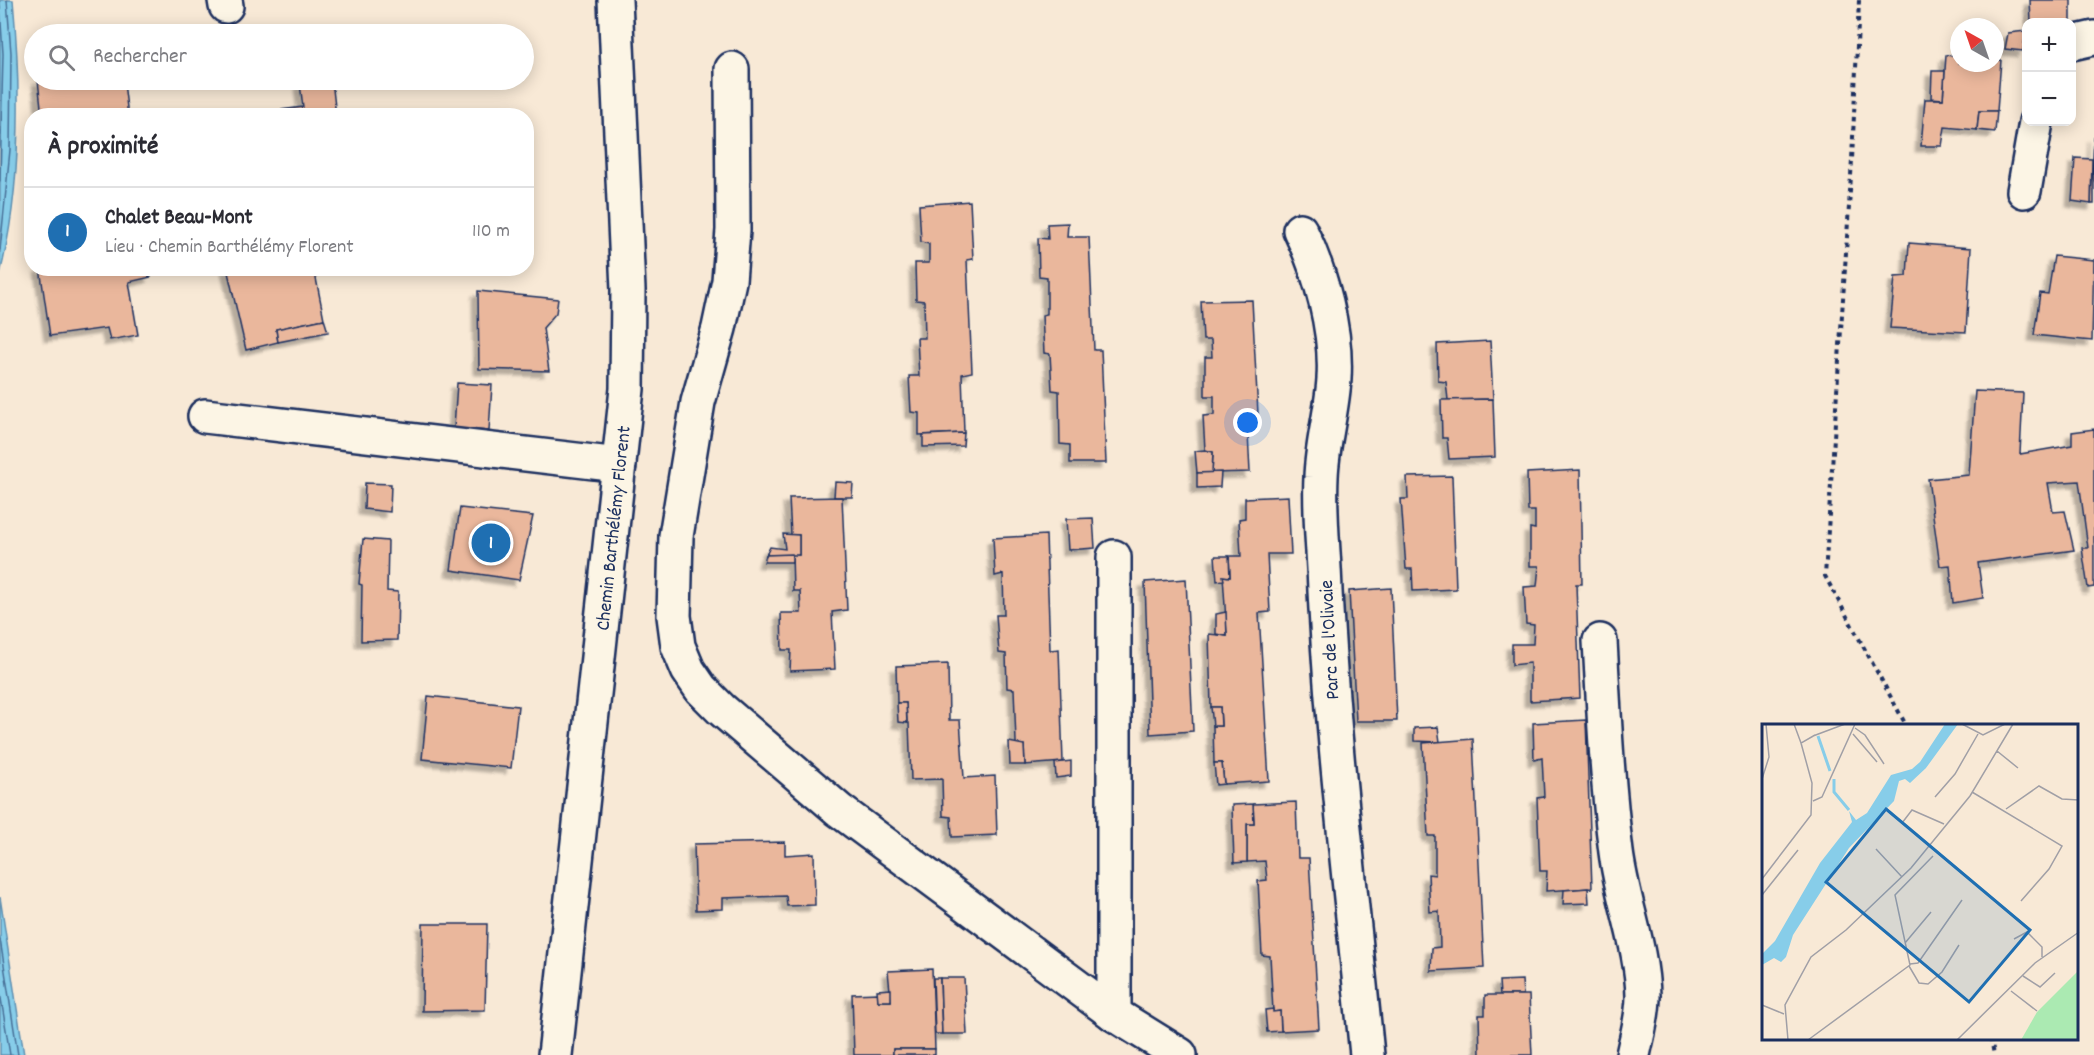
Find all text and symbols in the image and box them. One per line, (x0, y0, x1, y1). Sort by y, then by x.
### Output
north arrow (1950, 18, 2004, 72)
map controls (2022, 18, 2076, 126)
button: + (2022, 18, 2076, 72)
search box (24, 24, 534, 90)
icon: search (45, 41, 78, 74)
text: Rechercher (93, 42, 187, 73)
button: − (2022, 72, 2076, 126)
text: À proximité (48, 129, 158, 166)
text: Chalet Beau-Mont (105, 203, 253, 234)
text: 1 (65, 218, 70, 246)
text: 110 m (472, 218, 510, 246)
text: Lieu · Chemin Barthélémy Florent (105, 234, 354, 262)
your location (1233, 408, 1262, 437)
street label: Chemin Barthélémy Florent (590, 425, 640, 632)
pin: 1 (472, 520, 510, 566)
street label: Parc de l'Olivaie (1314, 579, 1348, 701)
inset map (1762, 724, 2079, 1040)

